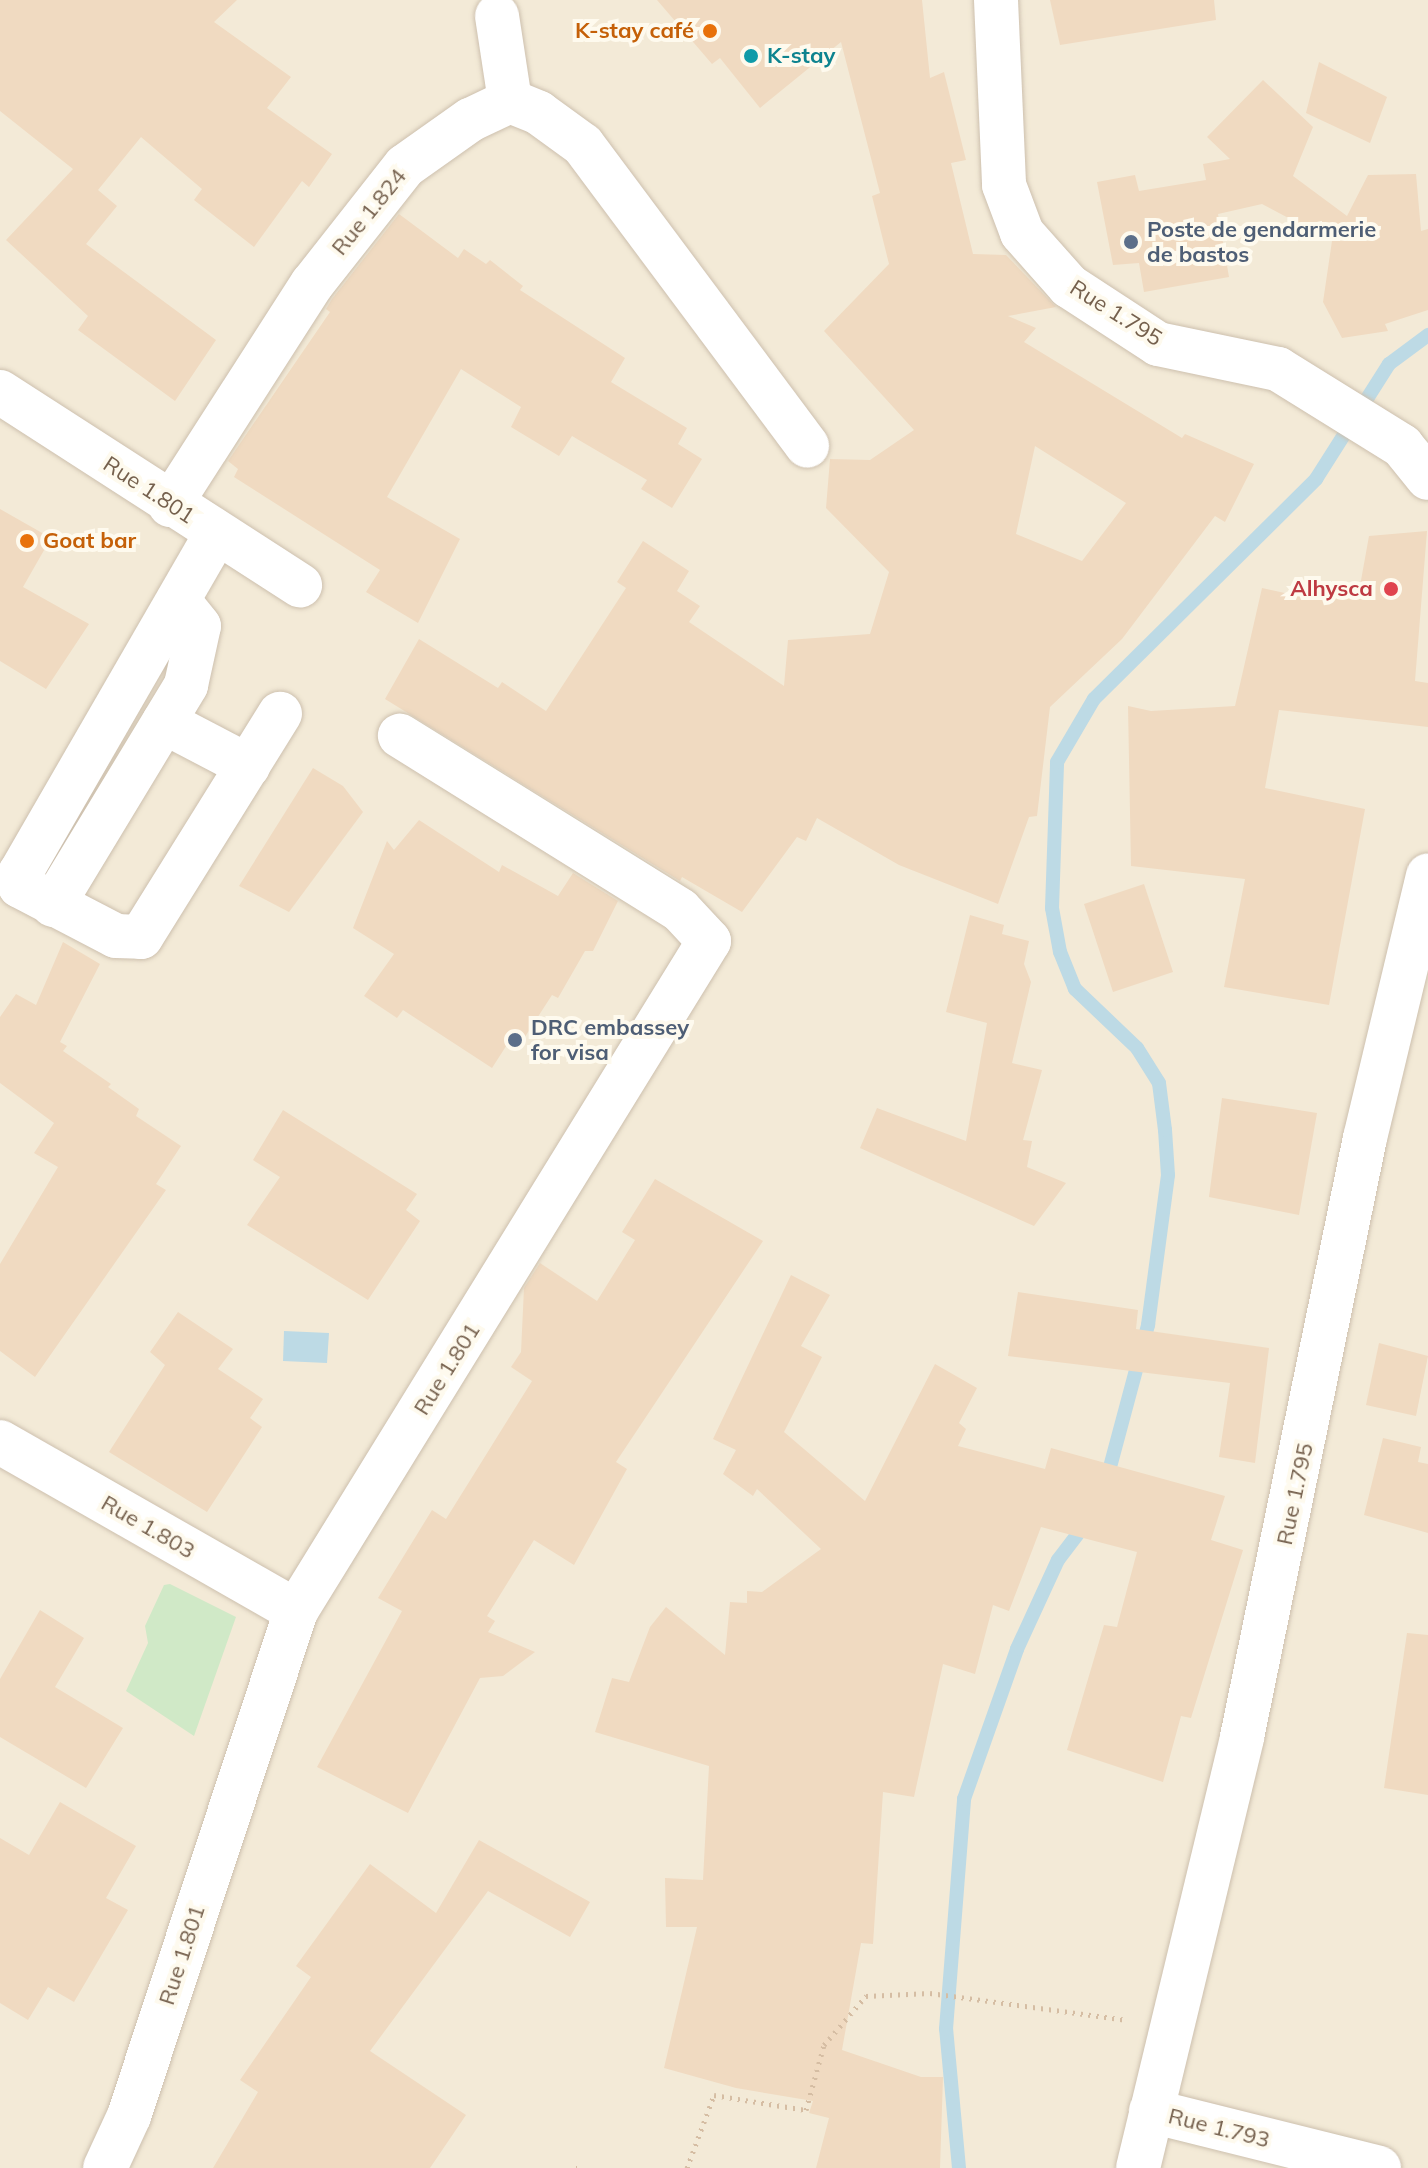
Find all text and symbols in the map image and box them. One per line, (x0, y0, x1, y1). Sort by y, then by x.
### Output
place label: K-stay café (575, 18, 694, 44)
marker: K-stay café (701, 22, 719, 40)
place label: K-stay (767, 43, 835, 69)
marker: K-stay (742, 47, 760, 65)
street label: Rue 1.824 (326, 163, 412, 261)
place label: Poste de gendarmerie de bastos (1147, 216, 1376, 268)
marker: Poste de gendarmerie de bastos (1122, 233, 1140, 251)
street label: Rue 1.795 (1065, 274, 1167, 352)
street label: Rue 1.801 (98, 451, 200, 529)
place label: Goat bar (43, 528, 136, 554)
marker: Goat bar (18, 532, 36, 550)
place label: Alhysca (1290, 576, 1373, 602)
marker: Alhysca (1380, 578, 1402, 600)
place label: DRC embassey for visa (531, 1014, 689, 1066)
marker: DRC embassey for visa (506, 1031, 524, 1049)
street label: Rue 1.801 (408, 1318, 486, 1420)
street label: Rue 1.795 (1271, 1441, 1319, 1547)
street label: Rue 1.803 (97, 1490, 199, 1564)
street label: Rue 1.801 (153, 1902, 211, 2008)
street label: Rue 1.793 (1166, 2103, 1272, 2153)

